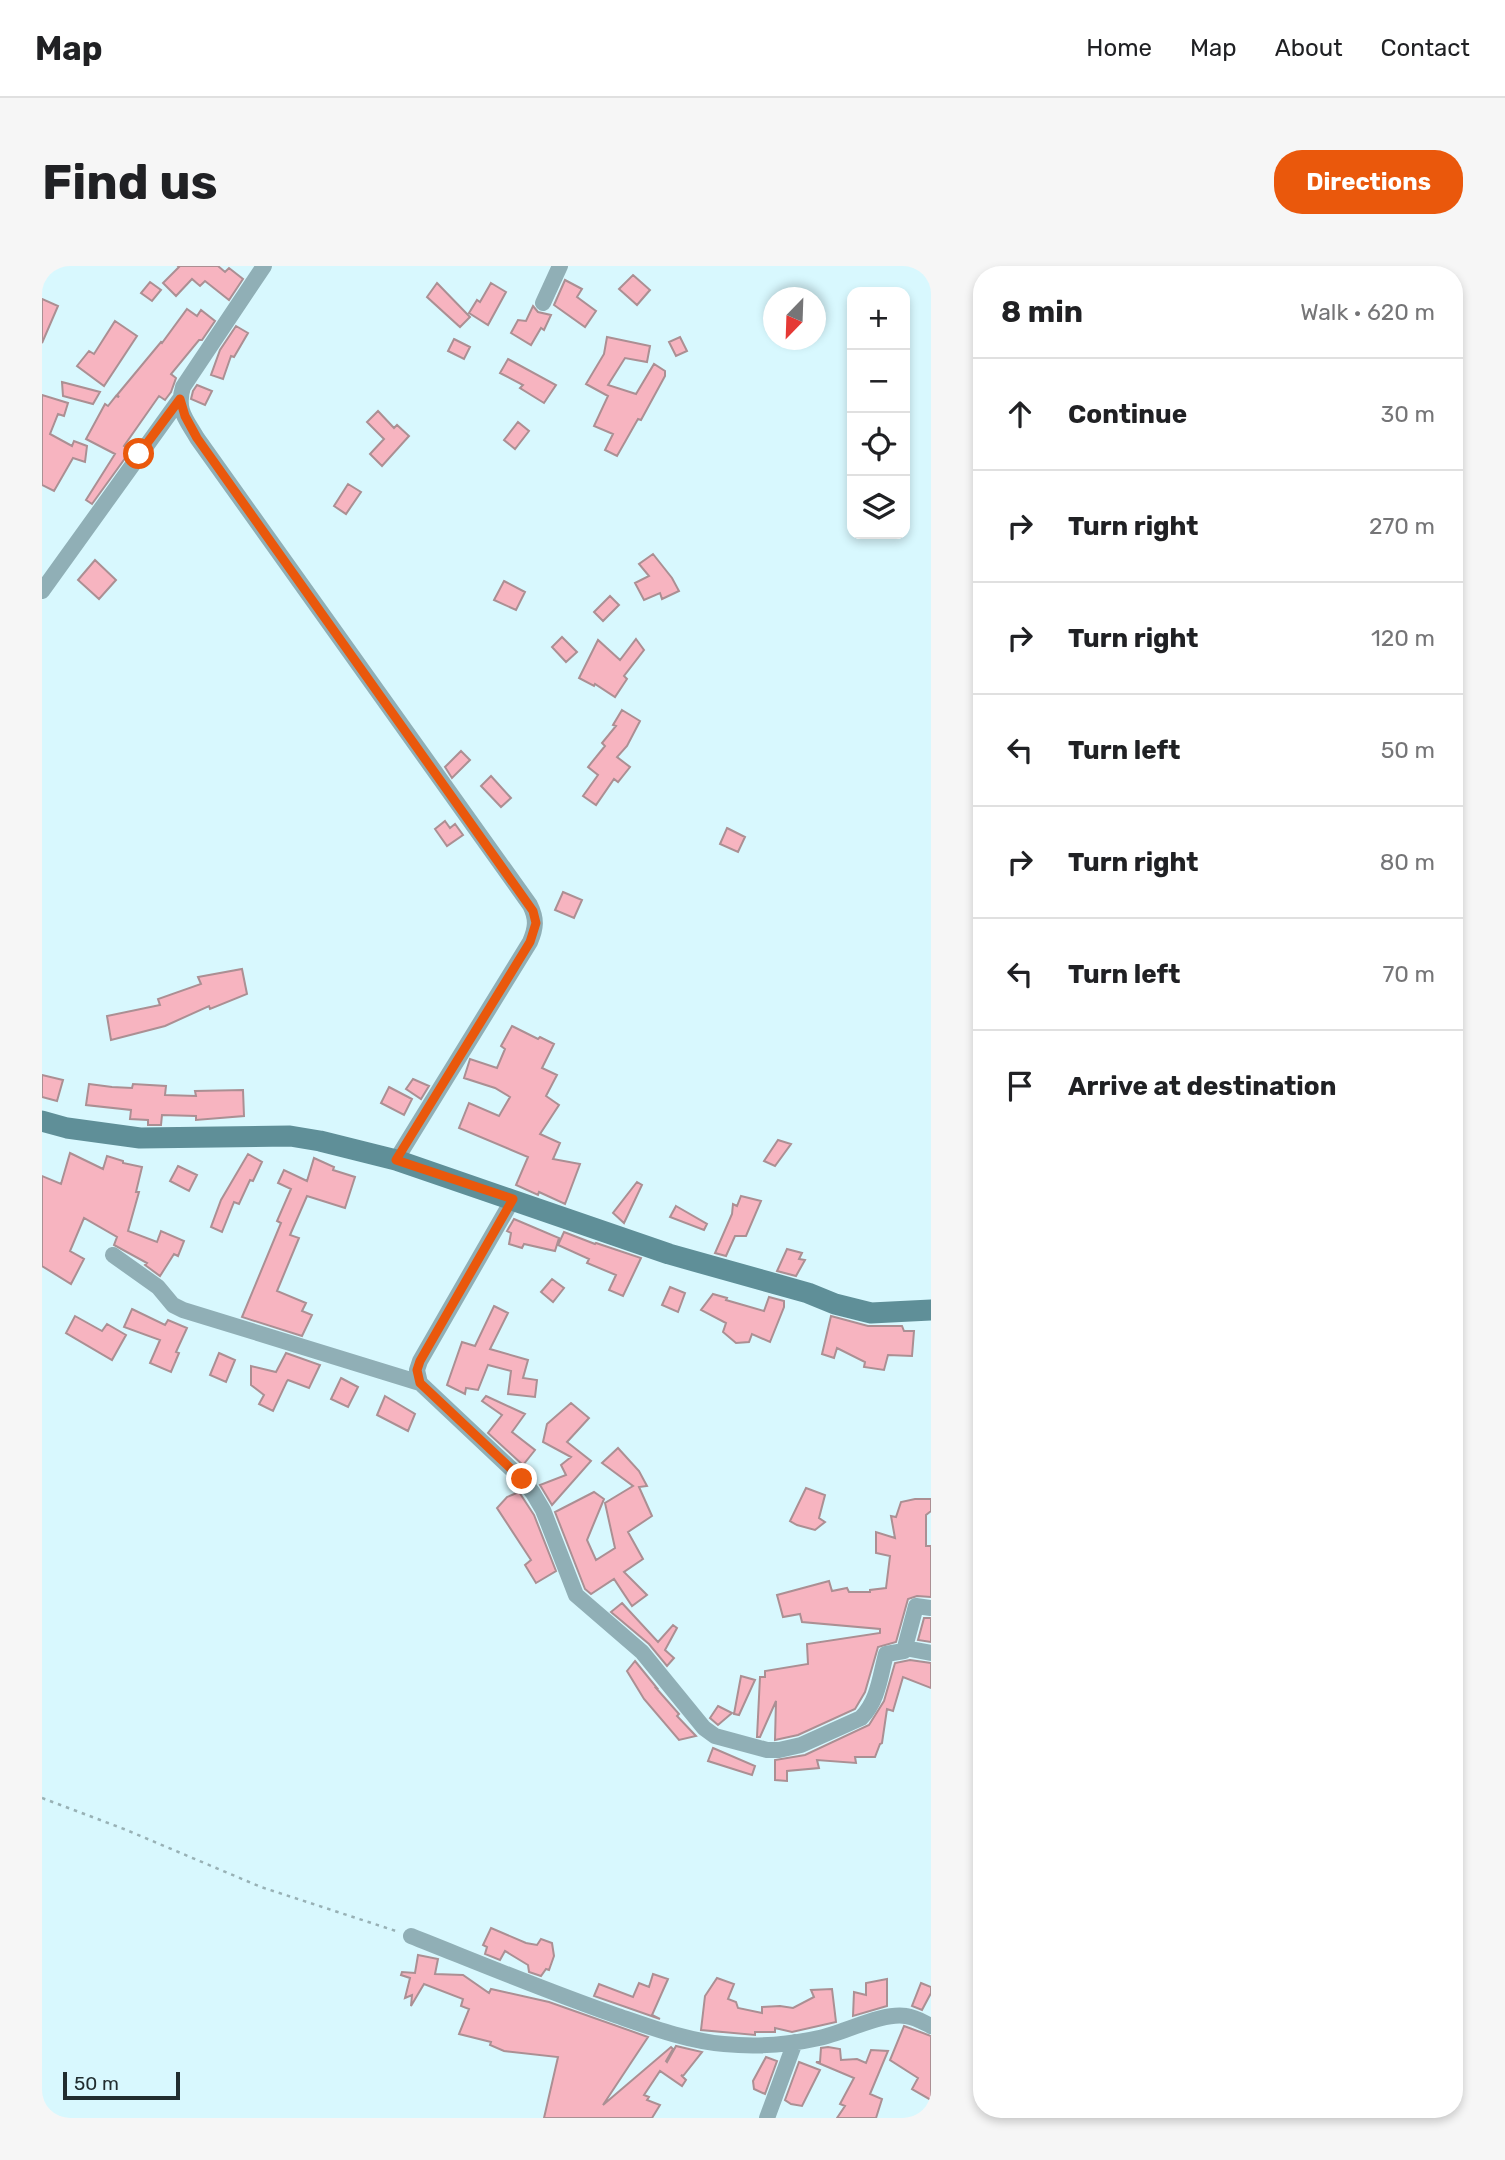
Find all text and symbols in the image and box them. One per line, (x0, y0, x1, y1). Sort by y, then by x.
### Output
text: Map (35, 29, 103, 68)
text: Home (1086, 34, 1152, 62)
text: Map (1190, 34, 1237, 62)
text: About (1275, 34, 1343, 62)
text: Contact (1381, 34, 1470, 62)
button: Directions (1274, 150, 1463, 214)
text: Find us (42, 153, 218, 211)
north arrow (763, 287, 826, 350)
map controls (847, 287, 910, 539)
button: + (847, 287, 910, 350)
text: 8 min (1001, 294, 1083, 330)
text: Walk · 620 m (1300, 298, 1435, 326)
button: − (847, 350, 910, 413)
icon: ahead (1001, 395, 1039, 433)
text: Continue (1068, 399, 1187, 430)
text: 30 m (1380, 400, 1435, 428)
button: locate (847, 413, 910, 476)
route start (123, 438, 154, 469)
button: layers (847, 476, 910, 539)
icon: right (1001, 507, 1039, 545)
text: Turn right (1068, 511, 1198, 542)
text: 270 m (1369, 512, 1435, 540)
icon: right (1001, 619, 1039, 657)
text: Turn right (1068, 623, 1198, 654)
text: 120 m (1371, 624, 1435, 652)
icon: left (1001, 731, 1039, 769)
text: Turn left (1068, 735, 1180, 766)
text: 50 m (1381, 736, 1435, 764)
icon: right (1001, 843, 1039, 881)
text: Turn right (1068, 847, 1198, 878)
text: 80 m (1380, 848, 1435, 876)
icon: left (1001, 955, 1039, 993)
text: Turn left (1068, 959, 1180, 990)
text: 70 m (1383, 960, 1435, 988)
icon: arrive (1001, 1067, 1039, 1105)
text: Arrive at destination (1068, 1071, 1336, 1102)
route end (506, 1463, 537, 1494)
scale bar (63, 2069, 180, 2101)
text: 50 m (74, 2072, 119, 2095)

